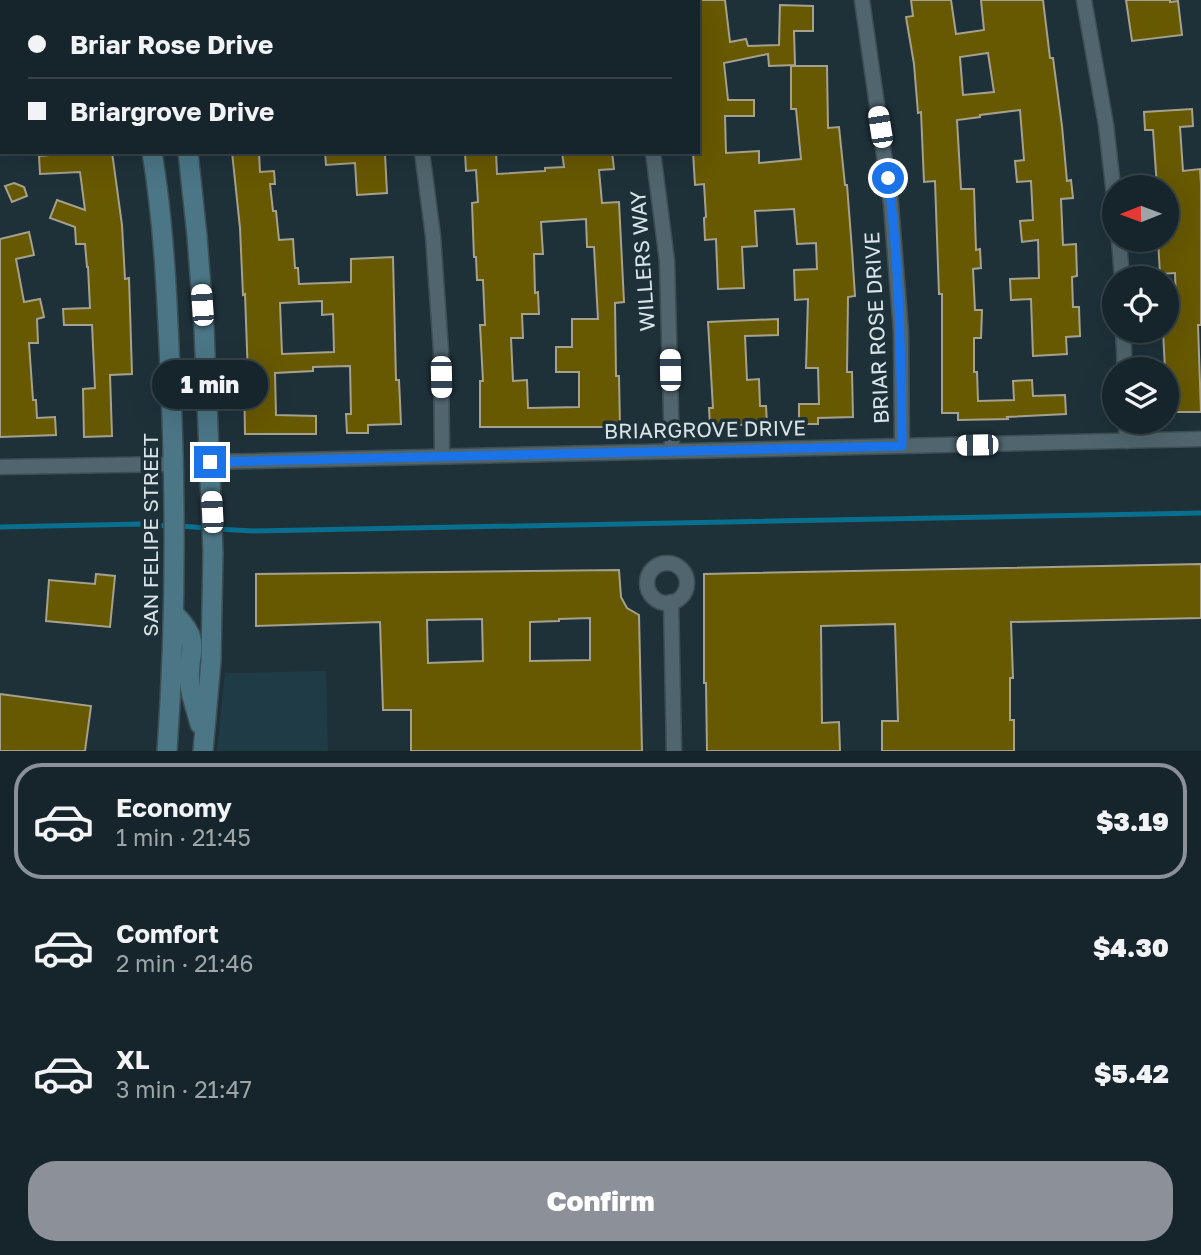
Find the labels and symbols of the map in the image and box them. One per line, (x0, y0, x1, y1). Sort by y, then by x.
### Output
car (867, 105, 894, 149)
route start (872, 162, 904, 194)
north arrow (1102, 175, 1180, 252)
street label: WILLERS WAY (624, 189, 660, 332)
street label: BRIAR ROSE DRIVE (858, 231, 894, 425)
car (191, 283, 214, 327)
car (660, 349, 681, 391)
car (431, 356, 452, 398)
callout: 1 min (152, 360, 268, 410)
street label: BRIARGROVE DRIVE (604, 414, 806, 444)
street label: SAN FELIPE STREET (137, 433, 163, 637)
car (956, 434, 999, 456)
route end (194, 446, 226, 478)
car (201, 490, 224, 534)

